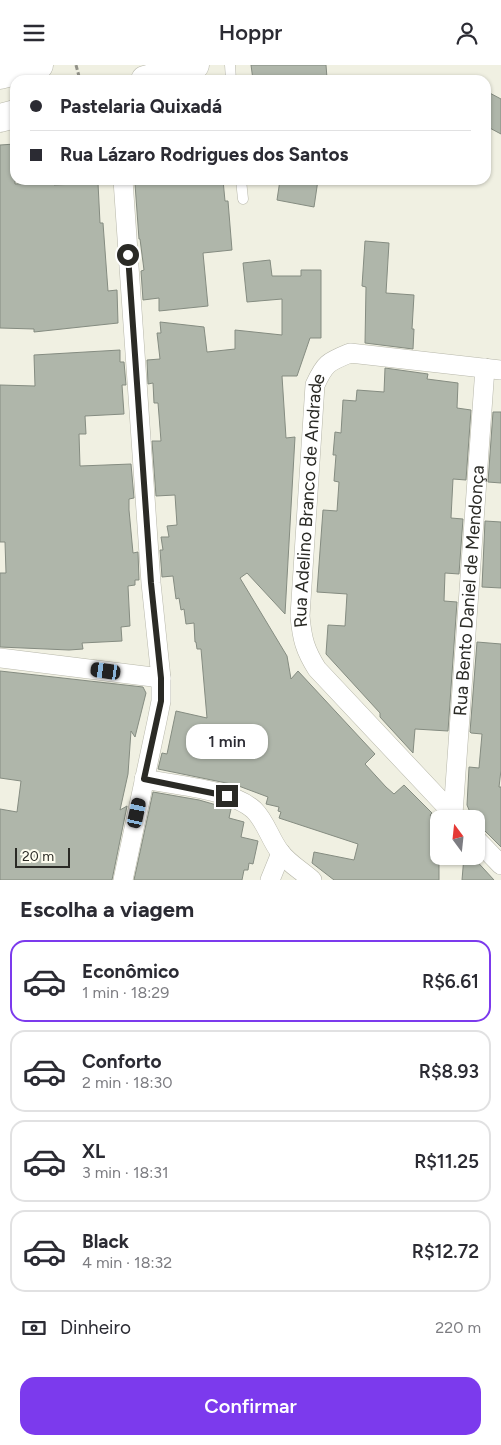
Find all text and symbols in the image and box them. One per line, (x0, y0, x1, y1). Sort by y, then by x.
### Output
icon: menu (20, 19, 48, 47)
text: Hoppr (219, 19, 282, 46)
icon: person (453, 19, 481, 47)
text: Pastelaria Quixadá (60, 95, 222, 118)
text: Rua Lázaro Rodrigues dos Santos (60, 143, 348, 166)
route start (117, 244, 139, 266)
street label: Rua Adelino Branco de Andrade (289, 369, 330, 629)
street label: Rua Bento Daniel de Mendonça (449, 464, 489, 717)
car (90, 661, 121, 681)
callout: 1 min (186, 723, 268, 759)
text: 1 min (208, 732, 246, 751)
route end (216, 785, 238, 807)
car (126, 797, 147, 829)
north arrow (430, 810, 485, 865)
map controls (430, 810, 485, 865)
scale bar (15, 845, 70, 868)
text: 20 m (22, 848, 54, 865)
text: Escolha a viagem (20, 896, 194, 923)
icon: car (22, 959, 67, 1004)
text: Econômico (82, 960, 179, 983)
text: R$6.61 (422, 970, 479, 993)
text: 1 min · 18:29 (82, 983, 169, 1002)
icon: car (22, 1049, 67, 1094)
text: Conforto (82, 1050, 162, 1073)
text: R$8.93 (419, 1060, 479, 1083)
text: 2 min · 18:30 (82, 1073, 173, 1092)
icon: car (22, 1139, 67, 1184)
text: XL (82, 1140, 105, 1163)
text: R$11.25 (414, 1150, 479, 1173)
text: 3 min · 18:31 (82, 1163, 169, 1182)
icon: car (22, 1229, 67, 1274)
text: Black (82, 1230, 129, 1253)
text: R$12.72 (412, 1240, 479, 1263)
text: 4 min · 18:32 (82, 1253, 172, 1272)
icon: cash (20, 1314, 48, 1342)
text: Dinheiro (60, 1316, 131, 1339)
text: 220 m (435, 1318, 481, 1337)
button: Confirmar (20, 1377, 481, 1435)

